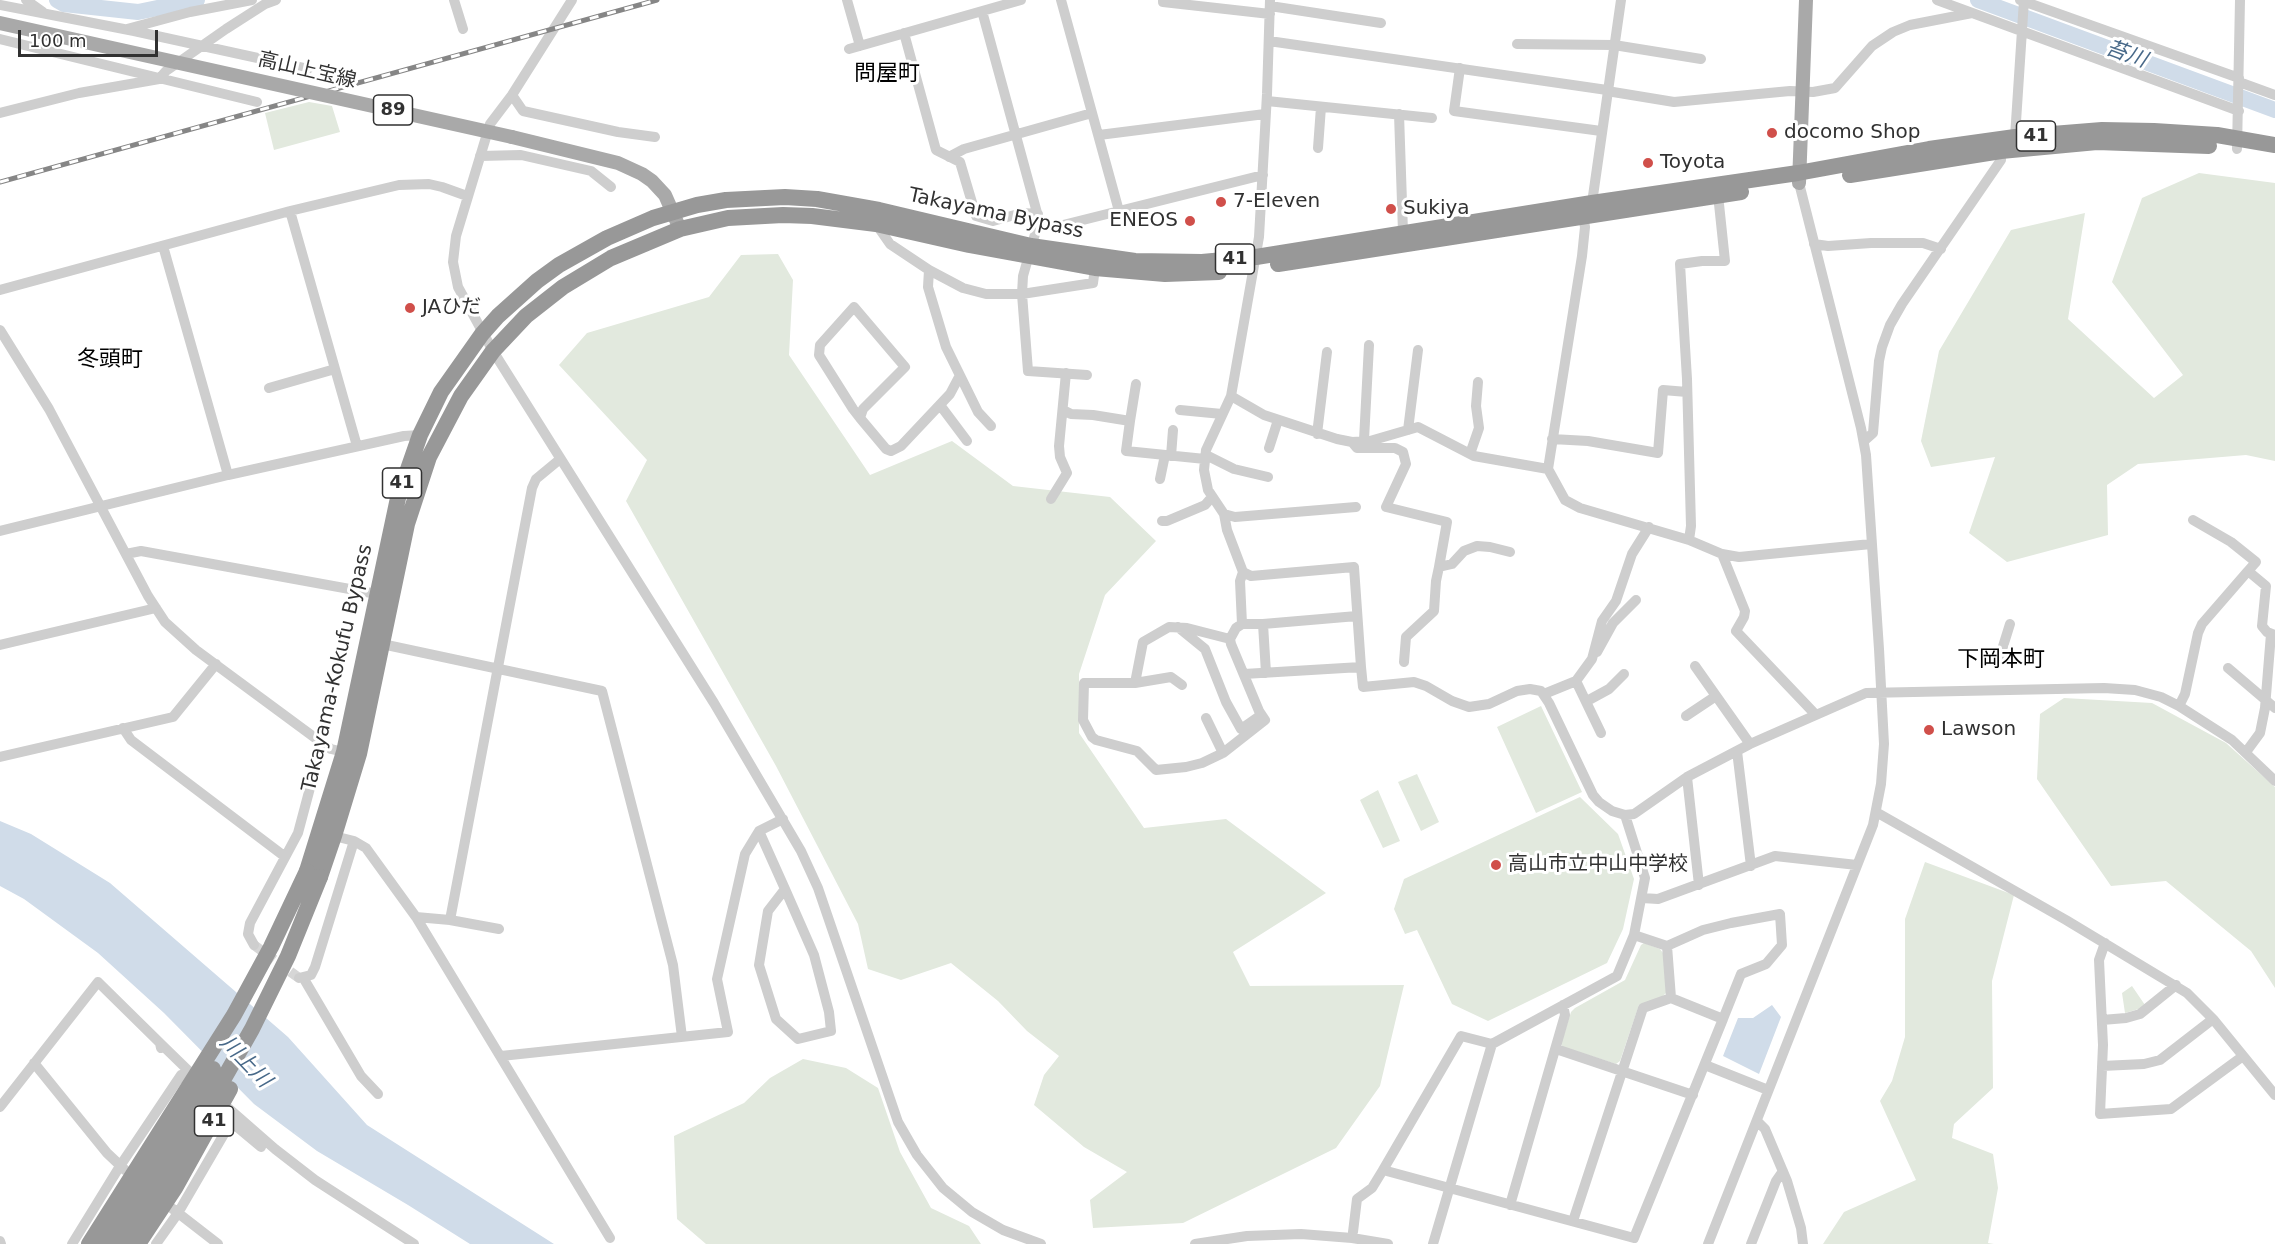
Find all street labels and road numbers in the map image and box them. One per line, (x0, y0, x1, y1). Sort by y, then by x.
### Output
street label: 高山上宝線 (256, 48, 358, 94)
road number: 89 (374, 95, 412, 125)
road number: 41 (2016, 121, 2056, 151)
street label: Takayama Bypass (906, 184, 1086, 244)
road number: 41 (1216, 244, 1254, 274)
road number: 41 (382, 468, 422, 498)
street label: Takayama-Kokufu Bypass (298, 542, 378, 794)
road number: 41 (194, 1106, 234, 1136)

